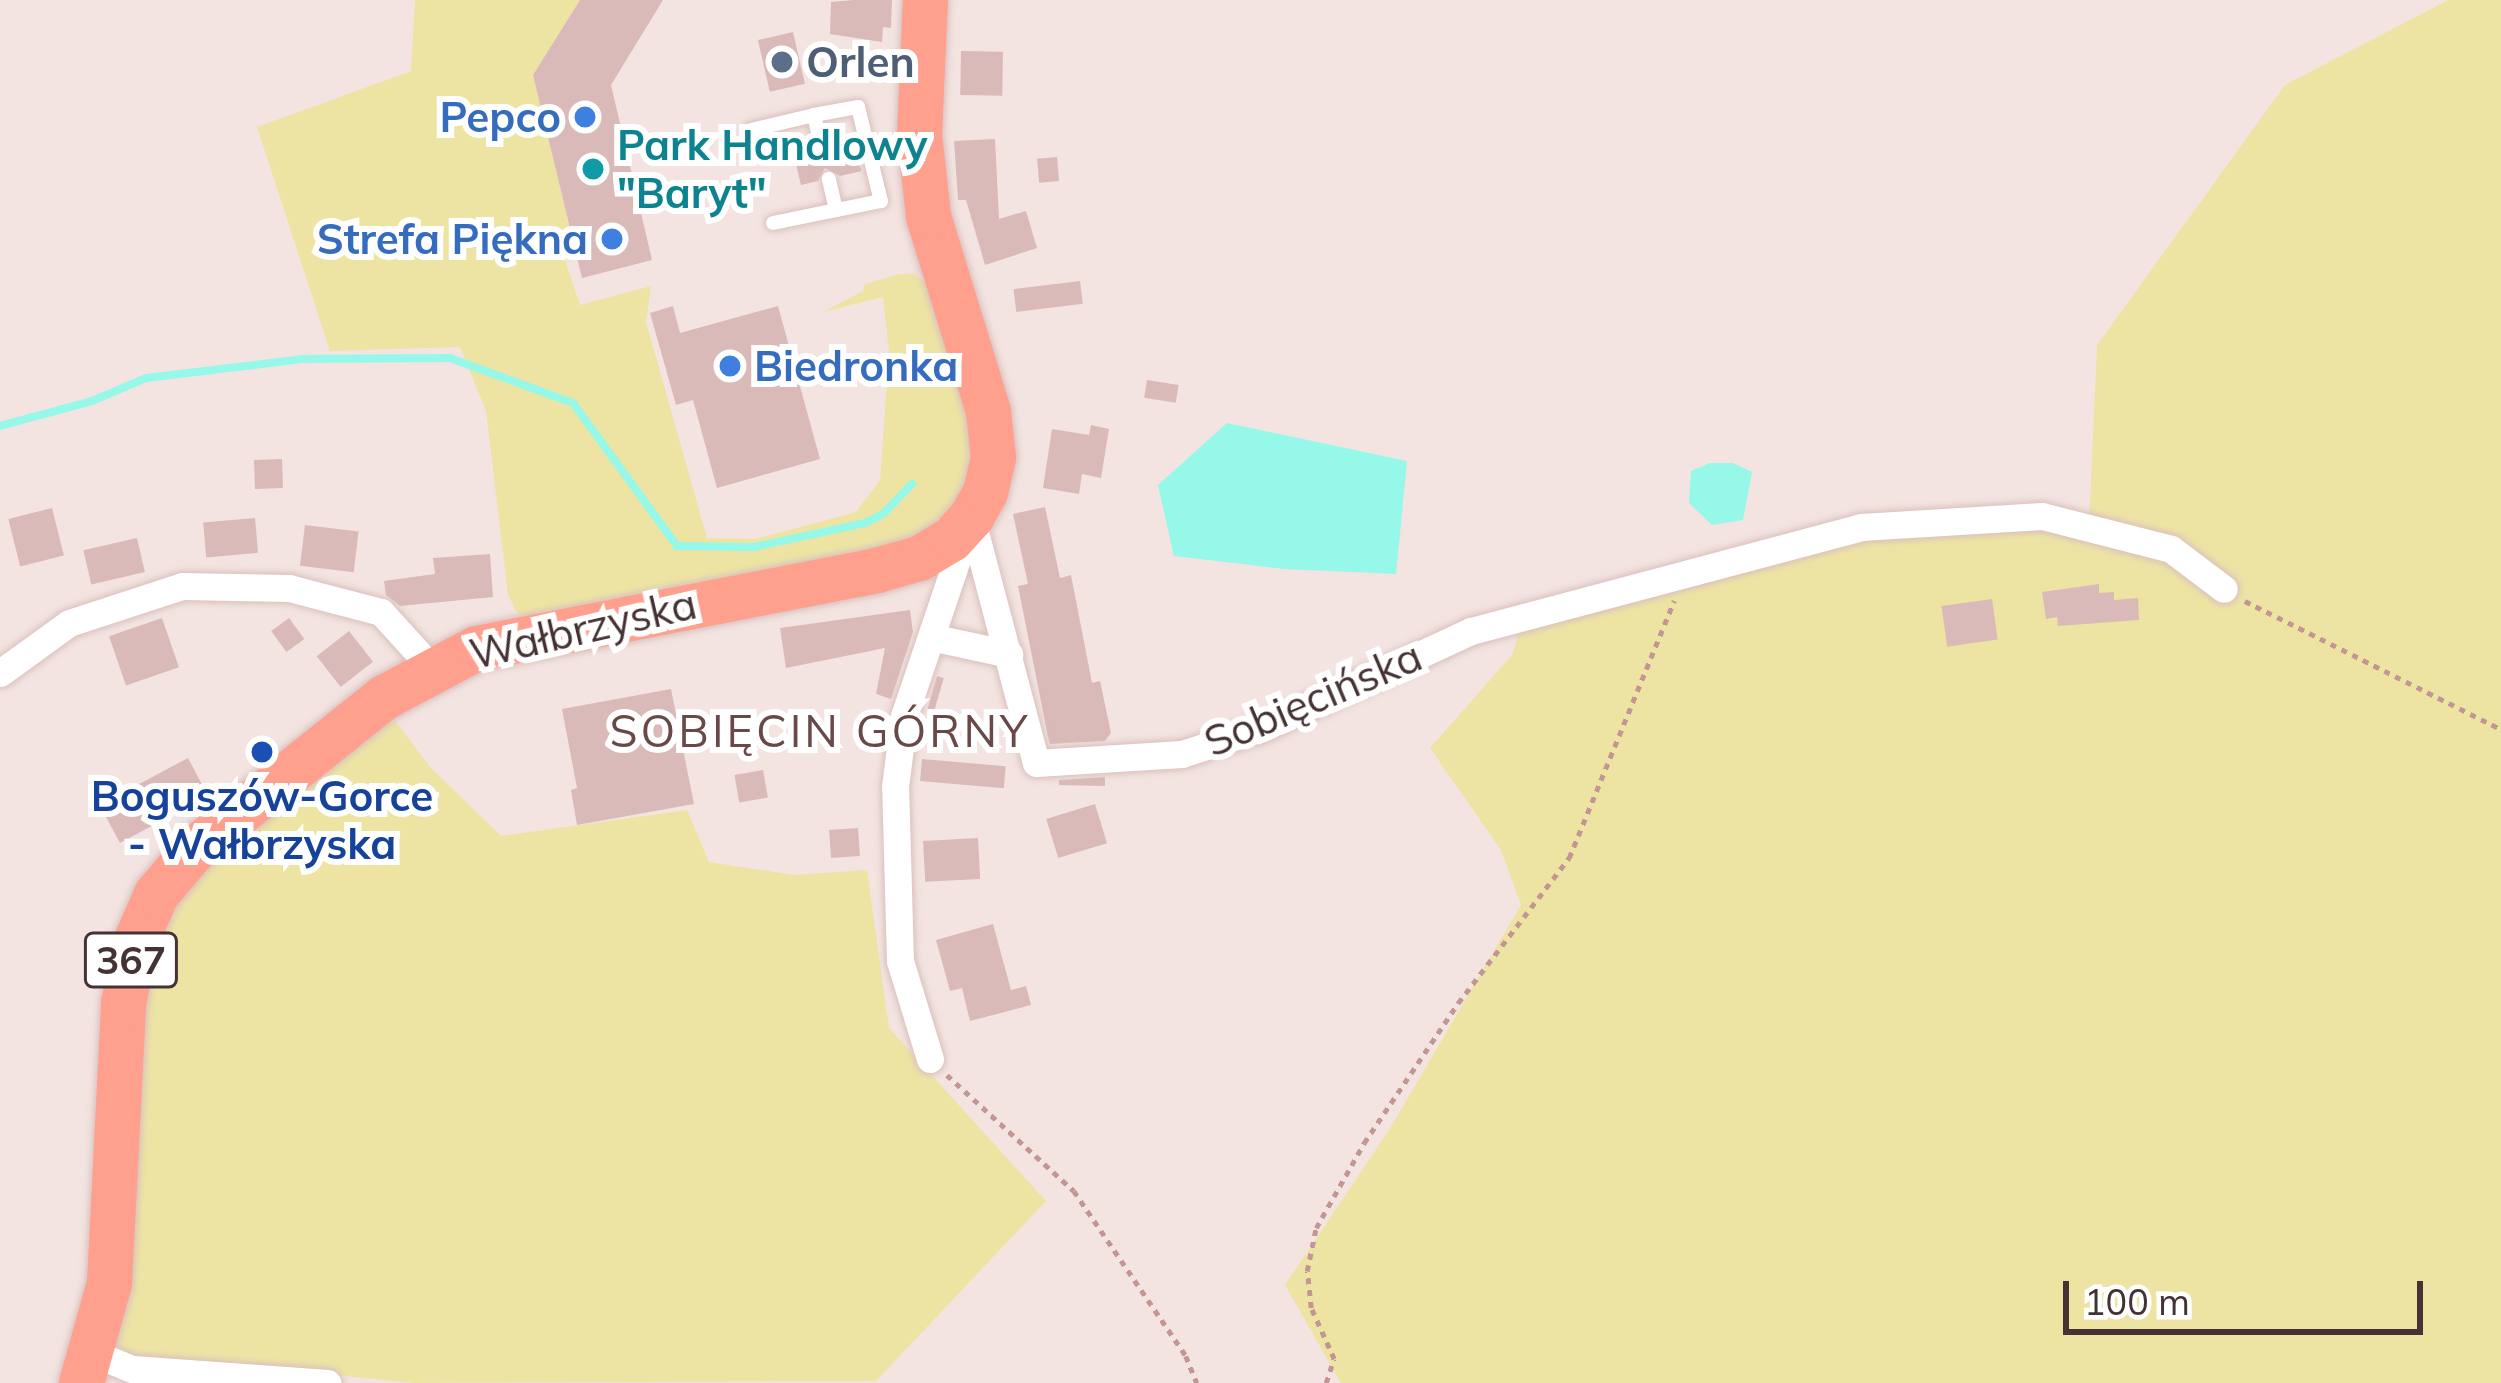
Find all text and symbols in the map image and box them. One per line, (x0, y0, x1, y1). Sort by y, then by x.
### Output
place label: Orlen (806, 37, 915, 87)
marker: Orlen (769, 49, 795, 75)
place label: Pepco (439, 92, 561, 142)
marker: Pepco (572, 104, 598, 130)
place label: Park Handlowy "Baryt" (617, 120, 928, 219)
marker: Park Handlowy "Baryt" (580, 156, 606, 182)
place label: Strefa Piękna (317, 214, 588, 264)
marker: Strefa Piękna (599, 226, 625, 252)
place label: Biedronka (754, 341, 958, 391)
marker: Biedronka (717, 353, 743, 379)
street label: Wałbrzyska (465, 578, 701, 680)
street label: Sobięcińska (1197, 631, 1429, 767)
district label: SOBIĘCIN GÓRNY (610, 704, 1030, 758)
marker: Boguszów-Gorce - Wałbrzyska (249, 739, 275, 765)
place label: Boguszów-Gorce - Wałbrzyska (91, 771, 433, 870)
road number: 367 (83, 927, 179, 993)
scale bar (2069, 1257, 2429, 1331)
text: 100 m (2084, 1279, 2190, 1324)

